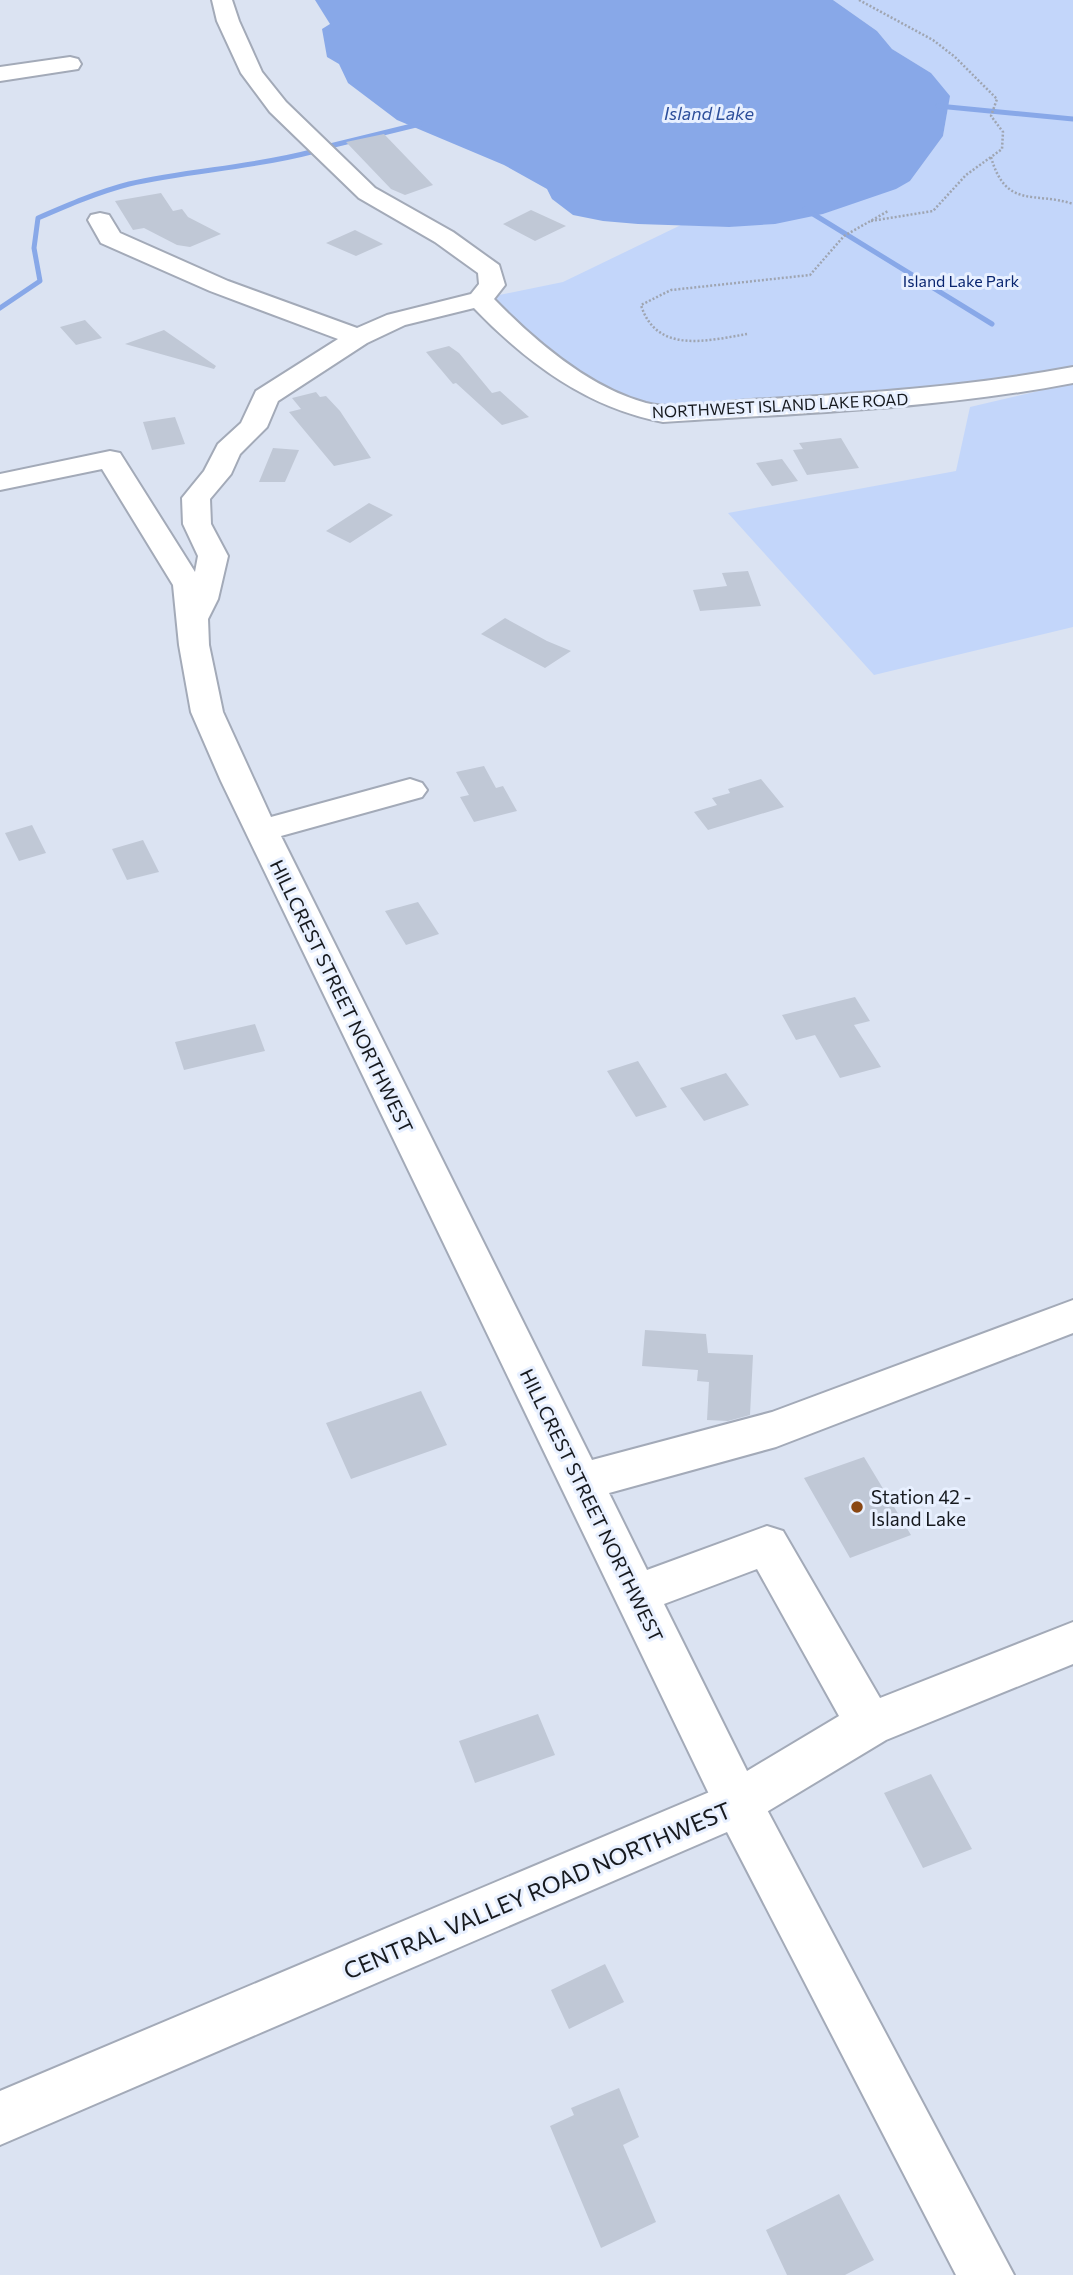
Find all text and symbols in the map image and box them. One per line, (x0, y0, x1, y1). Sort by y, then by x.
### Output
water label: Island Lake (664, 102, 754, 124)
park label: Island Lake Park (903, 271, 1020, 290)
street label: NORTHWEST ISLAND LAKE ROAD (651, 389, 909, 421)
street label: HILLCREST STREET NORTHWEST (266, 856, 418, 1136)
street label: HILLCREST STREET NORTHWEST (516, 1365, 668, 1645)
place label: Station 42 - Island Lake (871, 1485, 972, 1530)
marker: Station 42 - Island Lake (849, 1499, 865, 1515)
street label: CENTRAL VALLEY ROAD NORTHWEST (339, 1795, 735, 1985)

